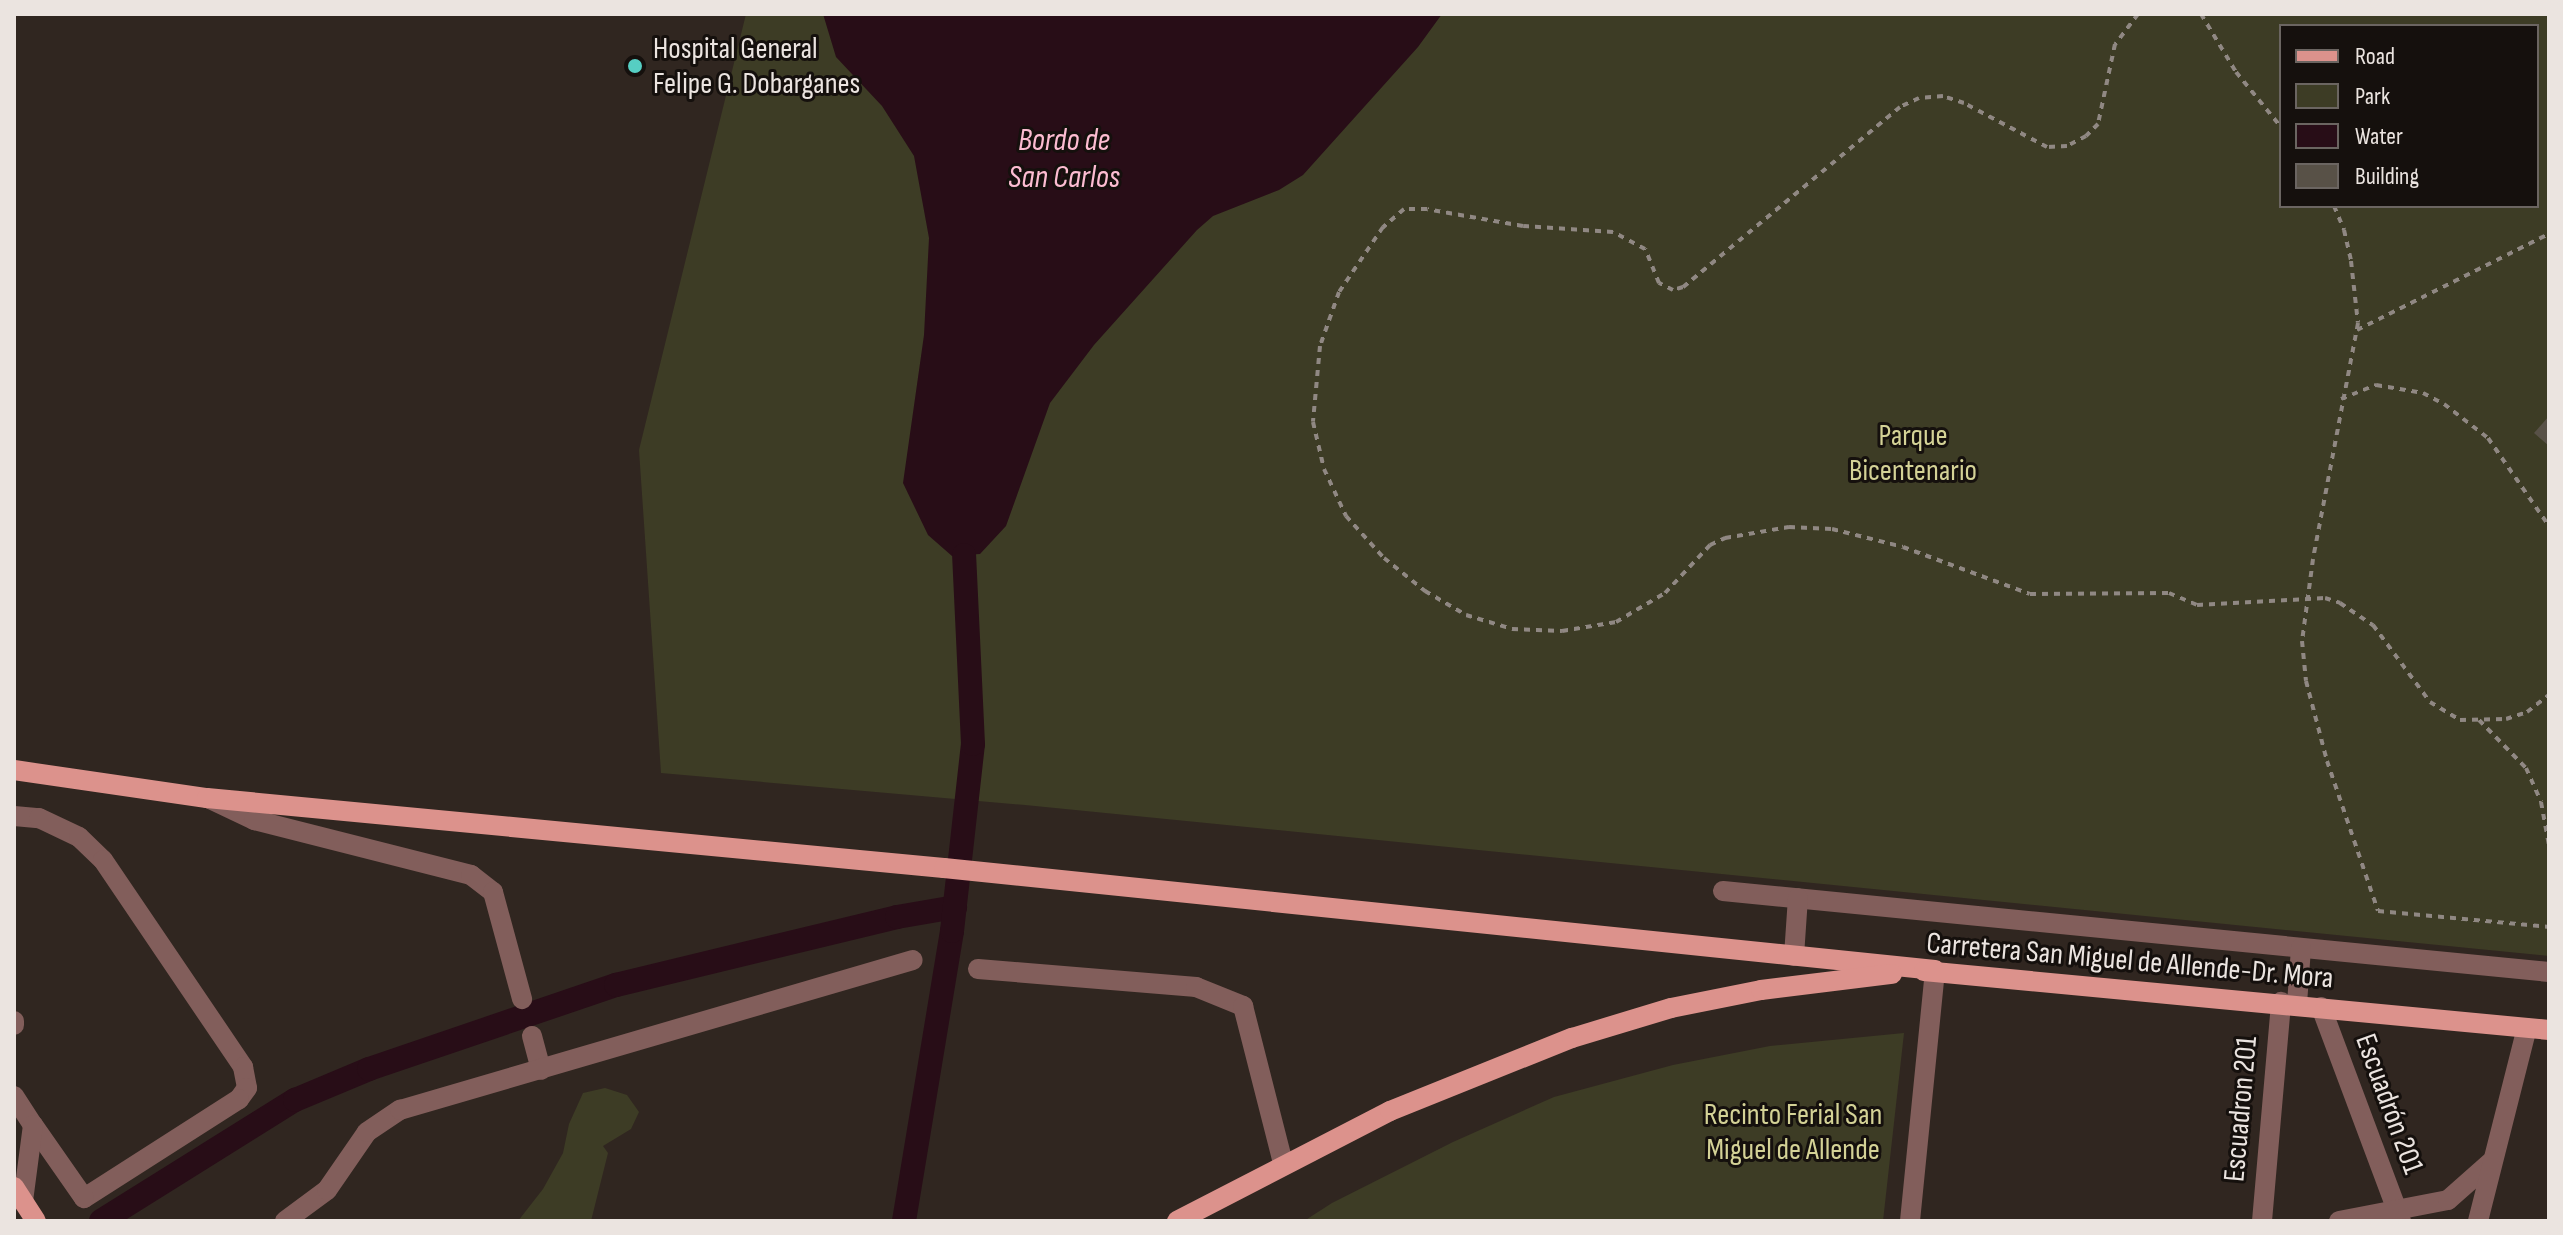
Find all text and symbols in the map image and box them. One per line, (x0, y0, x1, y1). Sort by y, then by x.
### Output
legend (2279, 24, 2539, 208)
place label: Hospital General Felipe G. Dobarganes (653, 31, 860, 102)
text: Road (2355, 42, 2395, 71)
marker: Hospital General Felipe G. Dobarganes (624, 55, 646, 77)
text: Park (2355, 82, 2390, 111)
text: Water (2355, 122, 2403, 151)
water label: Bordo de San Carlos (1008, 123, 1120, 198)
text: Building (2355, 162, 2419, 191)
park label: Parque Bicentenario (1849, 418, 1977, 488)
street label: Carretera San Miguel de Allende-Dr. Mora (1925, 925, 2335, 997)
street label: Escuadrón 201 (2347, 1029, 2431, 1179)
street label: Escuadron 201 (2217, 1035, 2265, 1183)
park label: Recinto Ferial San Miguel de Allende (1704, 1097, 1882, 1168)

